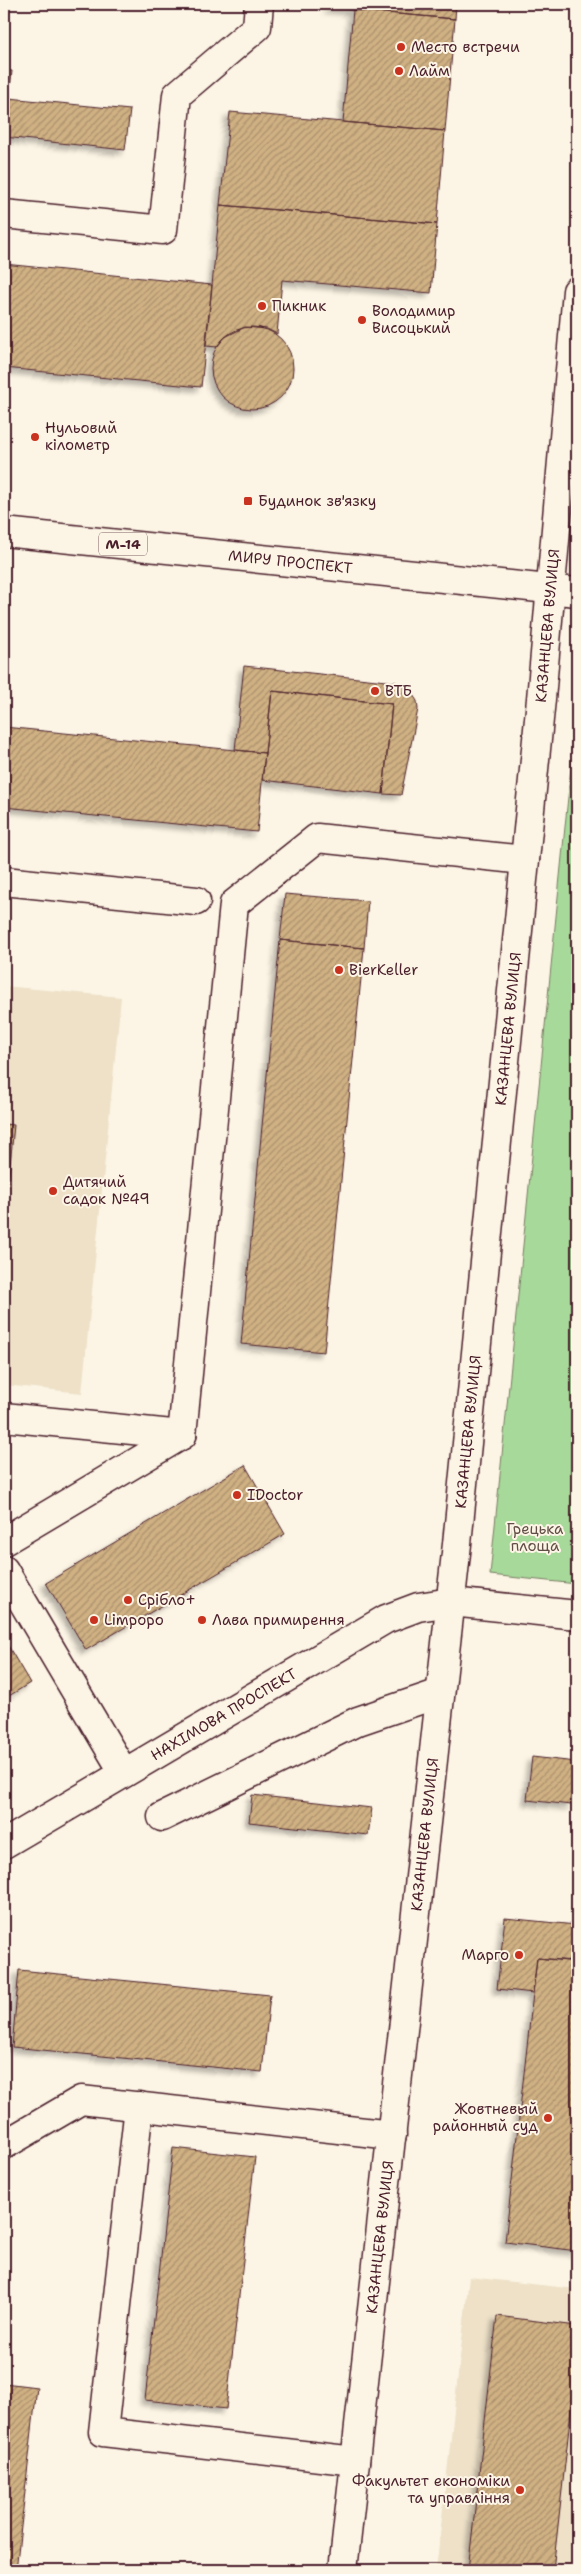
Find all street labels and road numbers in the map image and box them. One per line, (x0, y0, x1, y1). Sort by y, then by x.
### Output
road number: М-14 (99, 532, 147, 556)
street label: МИРУ ПРОСПЕКТ (227, 546, 354, 578)
street label: КАЗАНЦЕВА ВУЛИЦЯ (531, 548, 564, 703)
street label: КАЗАНЦЕВА ВУЛИЦЯ (491, 951, 526, 1107)
street label: КАЗАНЦЕВА ВУЛИЦЯ (451, 1354, 486, 1510)
street label: НАХІМОВА ПРОСПЕКТ (147, 1664, 300, 1765)
street label: КАЗАНЦЕВА ВУЛИЦЯ (406, 1757, 443, 1912)
street label: КАЗАНЦЕВА ВУЛИЦЯ (362, 2159, 398, 2315)

